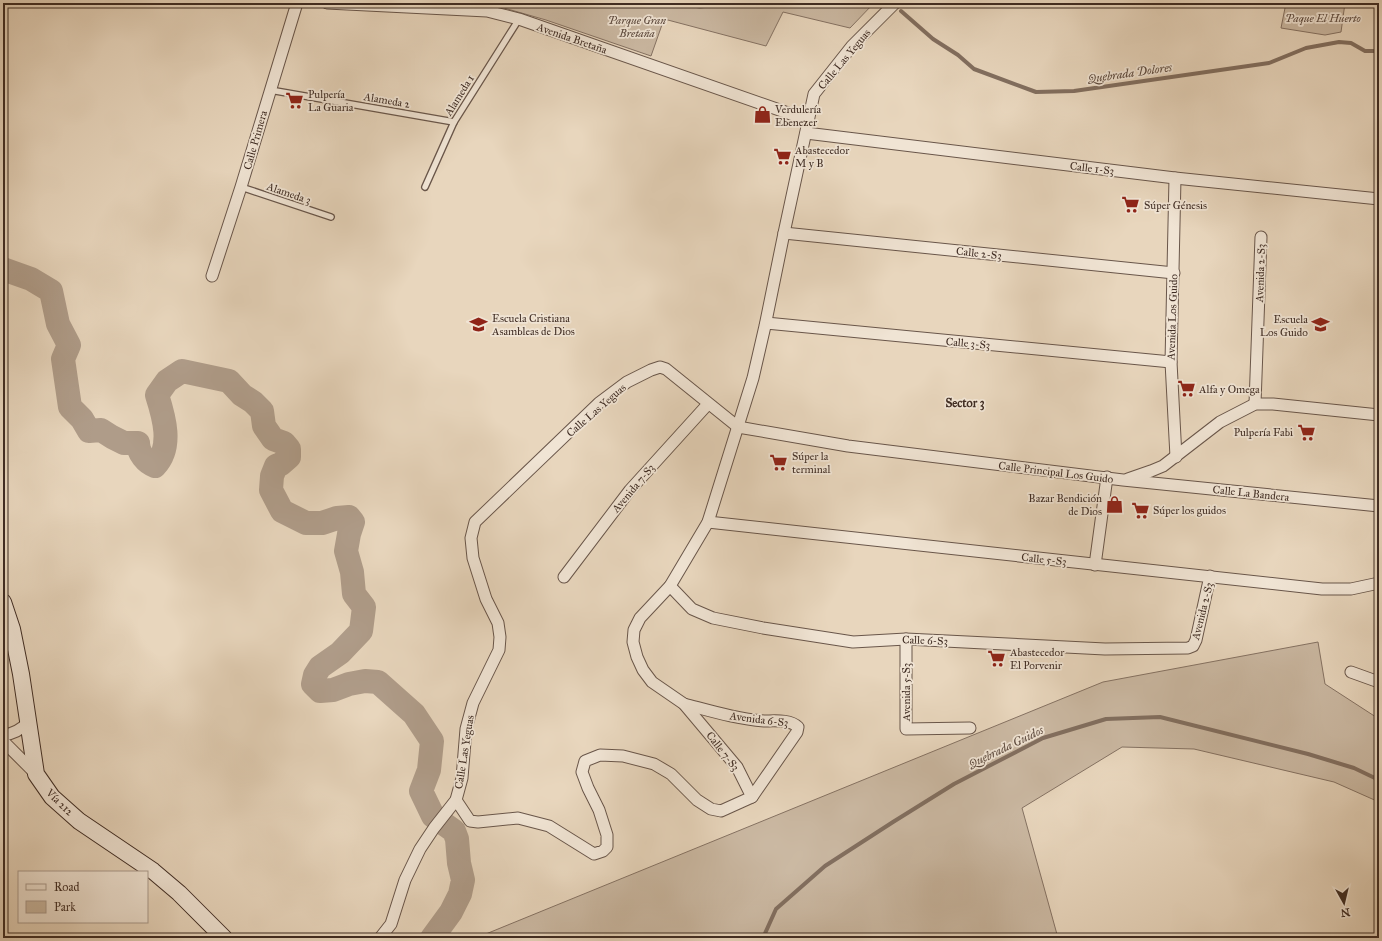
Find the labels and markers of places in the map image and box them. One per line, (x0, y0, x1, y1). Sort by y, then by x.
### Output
place label: Pulpería La Guaria (308, 88, 354, 114)
supermarket icon: Pulpería La Guaria (285, 90, 305, 110)
place label: Verdulería Ebenezer (774, 103, 822, 129)
shop icon: Verdulería Ebenezer (752, 105, 772, 125)
place label: Abastecedor M y B (794, 144, 850, 170)
supermarket icon: Abastecedor M y B (772, 146, 792, 166)
supermarket icon: Súper Génesis (1121, 195, 1141, 215)
place label: Súper Génesis (1144, 199, 1207, 212)
place label: Escuela Cristiana Asambleas de Dios (491, 312, 575, 338)
place label: Escuela Los Guido (1260, 313, 1308, 339)
school or university icon: Escuela Cristiana Asambleas de Dios (469, 314, 489, 334)
school or university icon: Escuela Los Guido (1311, 315, 1331, 335)
supermarket icon: Alfa y Omega (1176, 379, 1196, 399)
place label: Alfa y Omega (1198, 383, 1260, 396)
supermarket icon: Pulpería Fabi (1296, 422, 1316, 442)
place label: Pulpería Fabi (1234, 426, 1293, 439)
place label: Súper la terminal (792, 450, 830, 476)
supermarket icon: Súper la terminal (769, 452, 789, 472)
place label: Bazar Bendición de Dios (1028, 492, 1102, 518)
shop icon: Bazar Bendición de Dios (1105, 494, 1125, 514)
supermarket icon: Súper los guidos (1130, 500, 1150, 520)
place label: Súper los guidos (1153, 504, 1226, 517)
place label: Abastecedor El Porvenir (1009, 646, 1065, 672)
supermarket icon: Abastecedor El Porvenir (987, 648, 1007, 668)

